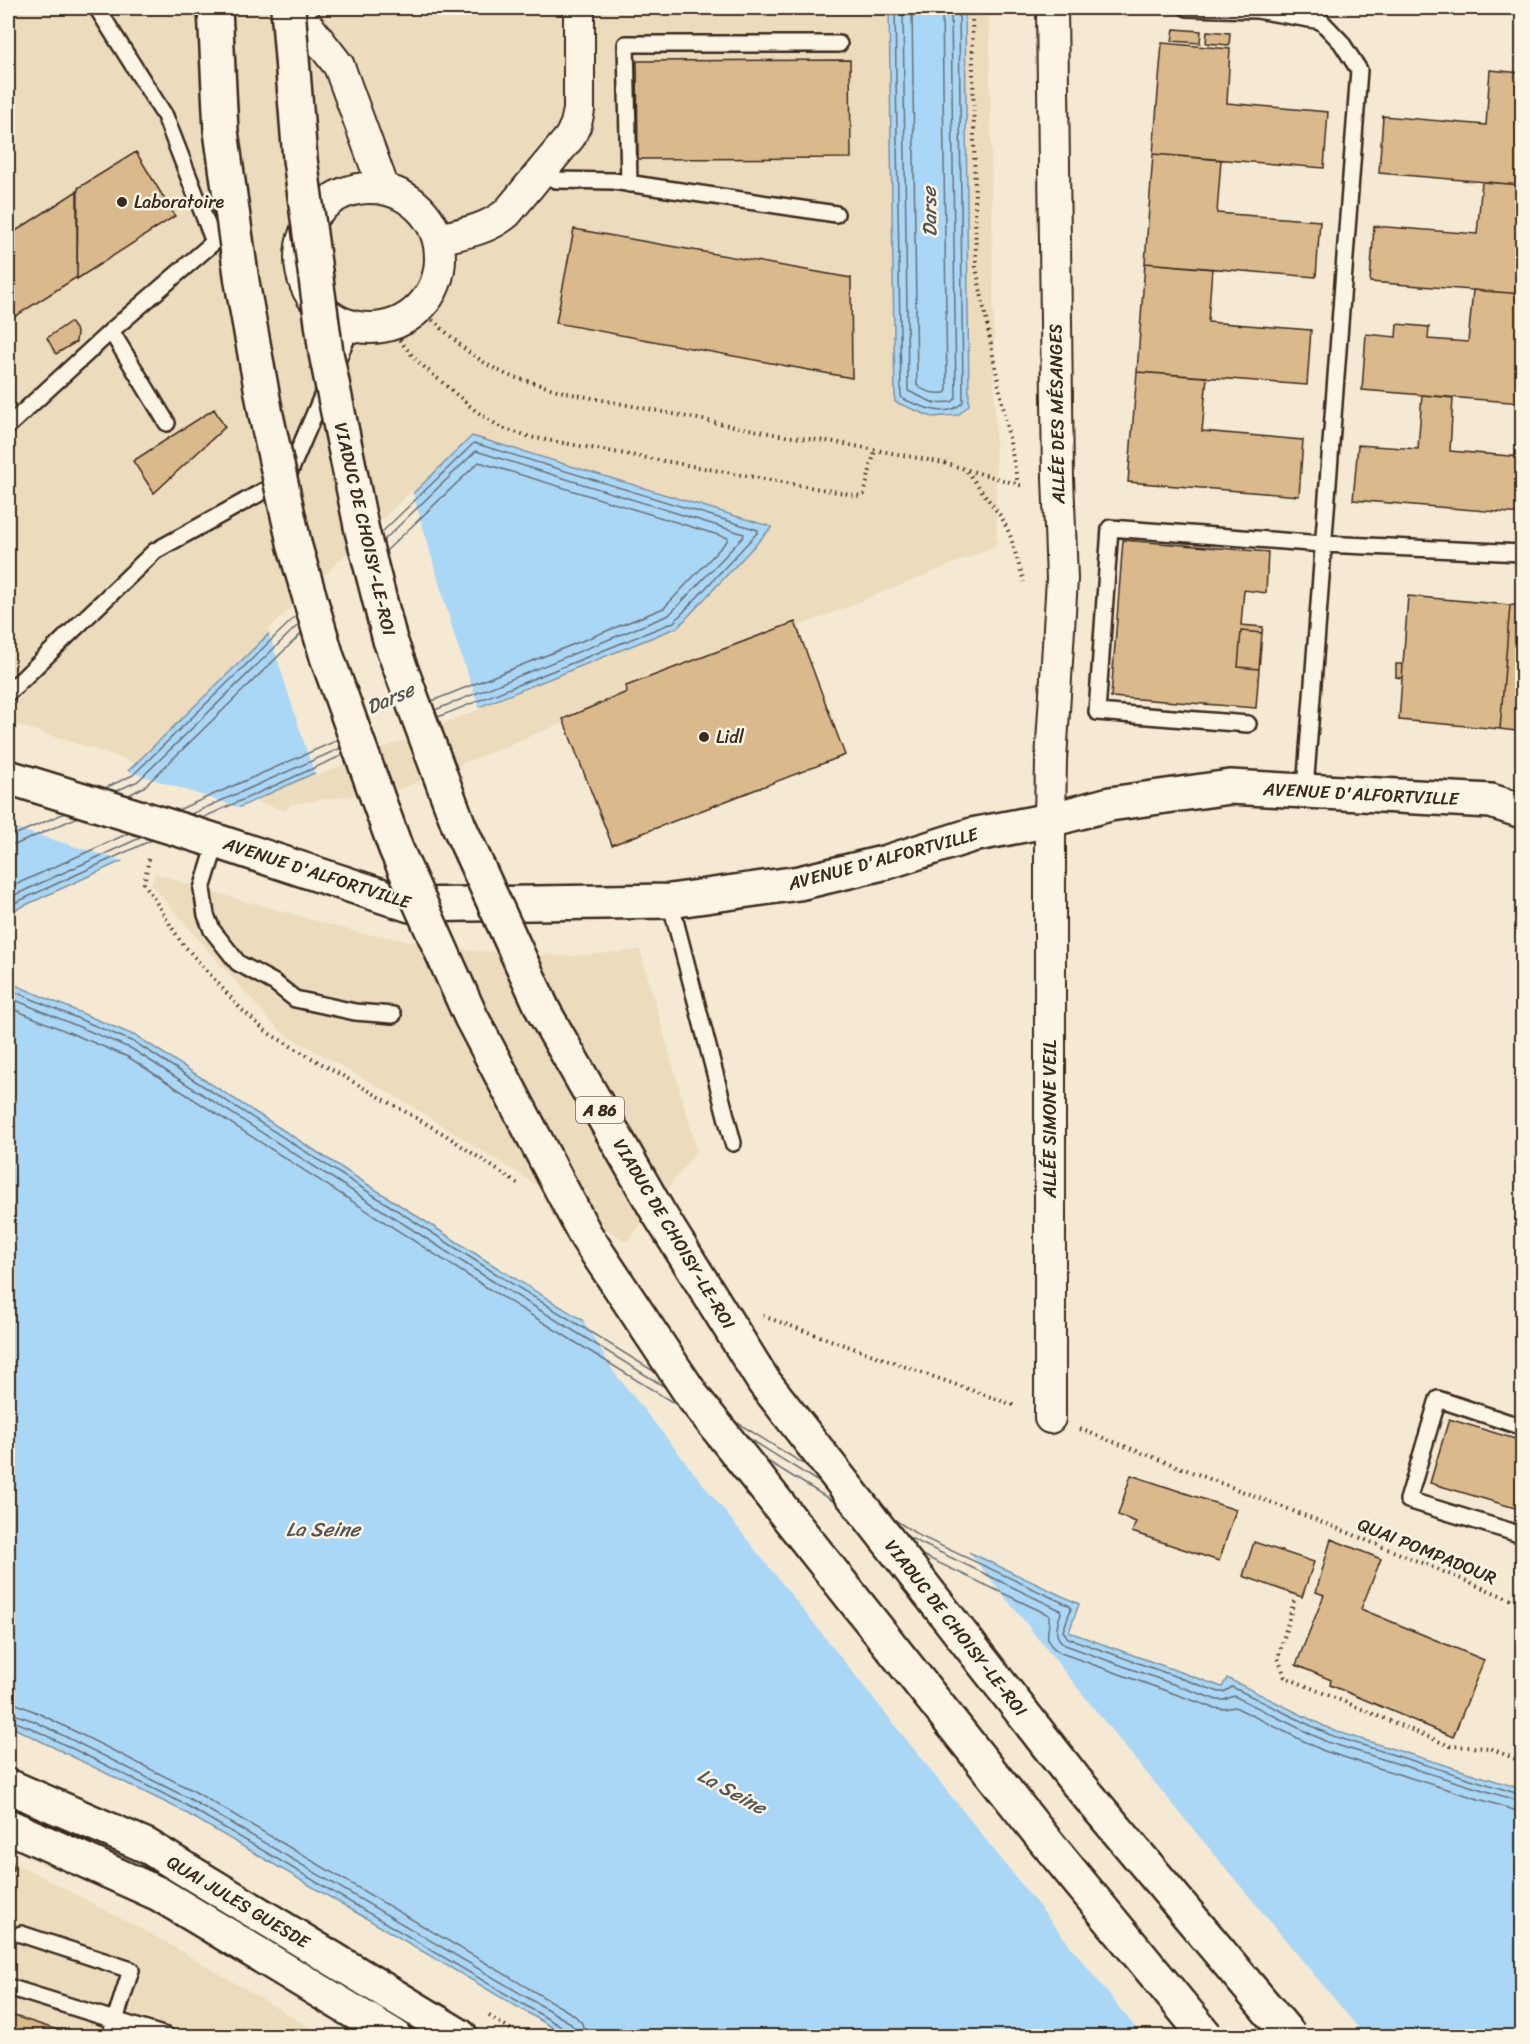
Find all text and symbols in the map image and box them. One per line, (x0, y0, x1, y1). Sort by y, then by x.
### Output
water label: Darse (912, 185, 947, 237)
place label: Laboratoire (134, 186, 225, 218)
marker: Laboratoire (115, 195, 129, 209)
street label: ALLÉE DES MÉSANGES (1039, 323, 1075, 505)
street label: VIADUC DE CHOISY-LE-ROI (325, 419, 405, 639)
water label: Darse (360, 672, 422, 725)
place label: Lidl (716, 721, 745, 753)
marker: Lidl (697, 730, 711, 744)
street label: AVENUE D'ALFORTVILLE (1262, 773, 1460, 815)
street label: AVENUE D'ALFORTVILLE (784, 818, 982, 900)
street label: AVENUE D'ALFORTVILLE (218, 827, 416, 919)
street label: ALLÉE SIMONE VEIL (1034, 1039, 1066, 1199)
road number: A 86 (576, 1097, 624, 1123)
street label: VIADUC DE CHOISY-LE-ROI (604, 1132, 744, 1336)
street label: QUAI POMPADOUR (1353, 1509, 1502, 1594)
water label: La Seine (286, 1512, 362, 1547)
street label: VIADUC DE CHOISY-LE-ROI (876, 1532, 1036, 1724)
water label: La Seine (691, 1758, 774, 1825)
street label: QUAI JULES GUESDE (160, 1847, 317, 1958)

